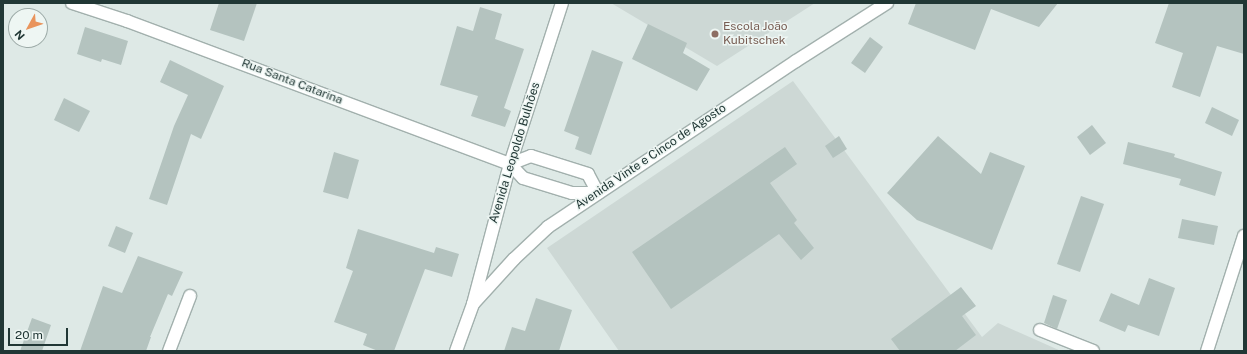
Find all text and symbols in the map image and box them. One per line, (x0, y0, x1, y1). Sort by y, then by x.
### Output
north arrow (8, 8, 48, 48)
place label: Escola João Kubitschek (723, 20, 788, 48)
text: N (12, 28, 27, 42)
marker: Escola João Kubitschek (710, 29, 720, 39)
street label: Rua Santa Catarina (239, 56, 345, 108)
street label: Avenida Leopoldo Bulhões (487, 81, 543, 225)
street label: Avenida Vinte e Cinco de Agosto (572, 101, 730, 213)
scale bar (10, 320, 70, 346)
text: 20 m (15, 328, 43, 342)

